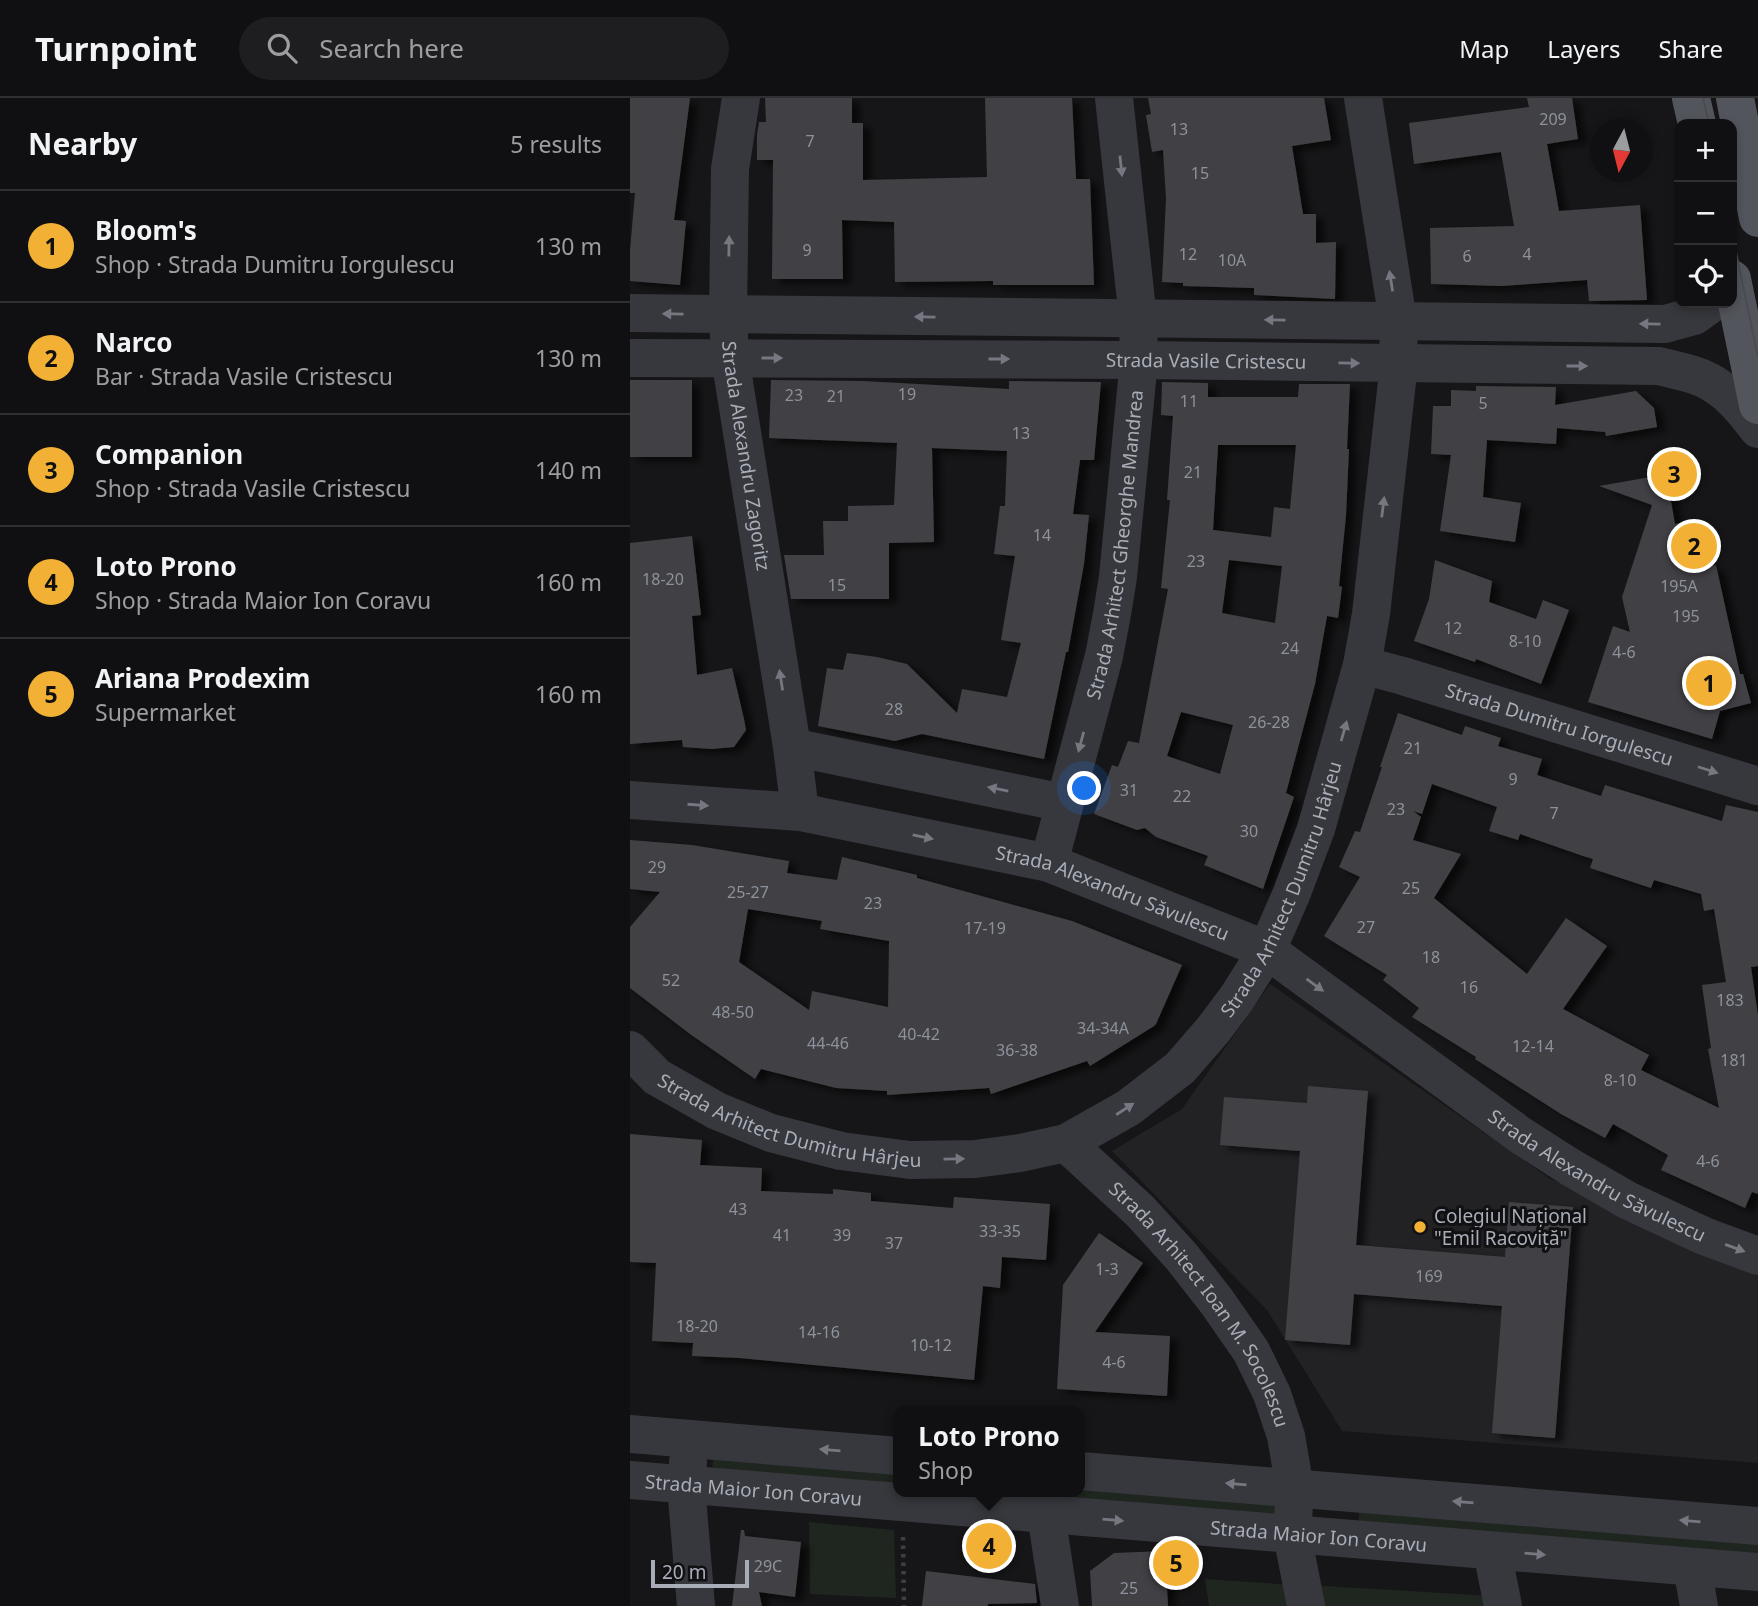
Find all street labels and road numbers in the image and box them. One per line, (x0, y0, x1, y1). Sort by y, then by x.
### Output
street label: Strada Alexandru Zagoritz (716, 340, 777, 573)
street label: Strada Vasile Cristescu (1106, 347, 1306, 375)
street label: Strada Arhitect Gheorghe Mandrea (1080, 389, 1149, 702)
street label: Strada Dumitru Iorgulescu (1442, 677, 1676, 772)
street label: Strada Arhitect Dumitru Hârjeu (1214, 758, 1347, 1022)
street label: Strada Alexandru Săvulescu (993, 839, 1233, 947)
street label: Strada Arhitect Dumitru Hârjeu (653, 1067, 922, 1173)
street label: Strada Alexandru Săvulescu (1483, 1103, 1710, 1248)
street label: Strada Arhitect Ioan M. Socolescu (1103, 1176, 1295, 1430)
street label: Strada Maior Ion Coravu (644, 1468, 863, 1512)
street label: Strada Maior Ion Coravu (1209, 1514, 1428, 1558)

